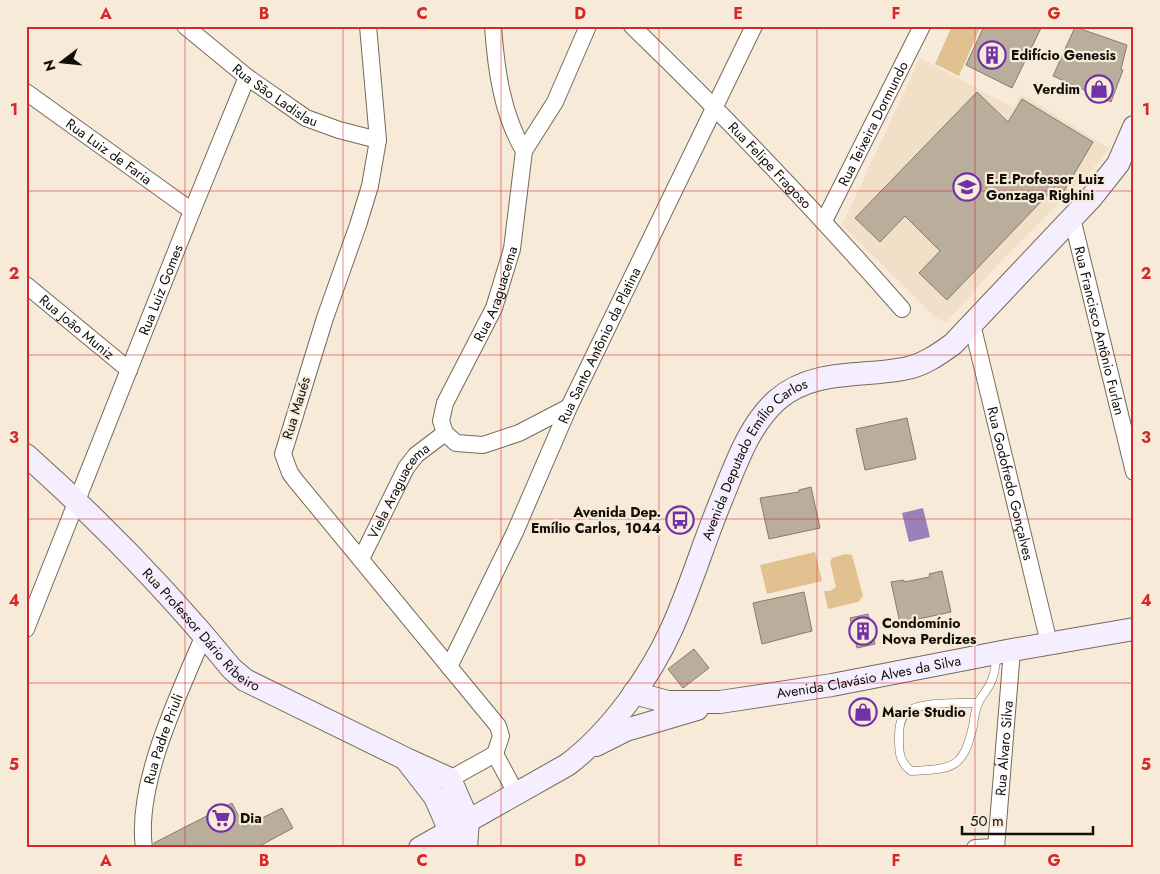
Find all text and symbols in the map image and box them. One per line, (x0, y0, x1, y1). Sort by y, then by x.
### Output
text: A (99, 2, 112, 25)
text: B (259, 2, 269, 25)
text: C (416, 2, 428, 25)
text: D (574, 2, 586, 25)
text: E (733, 2, 743, 25)
text: F (892, 2, 900, 25)
text: G (1047, 2, 1061, 25)
north arrow (38, 38, 88, 88)
building icon: Edifício Genesis (977, 40, 1007, 70)
place label: Edifício Genesis (1011, 45, 1117, 65)
text: N (38, 57, 61, 74)
street label: Rua Teixeira Dormundo (833, 57, 913, 190)
street label: Rua São Ladislau (228, 59, 321, 131)
shop icon: Verdim (1084, 74, 1114, 104)
place label: Verdim (1032, 79, 1080, 99)
text: 1 (10, 98, 18, 121)
text: 1 (1142, 98, 1150, 121)
street label: Rua Luiz de Faria (62, 114, 156, 189)
street label: Rua Felipe Fragoso (724, 117, 817, 213)
place label: E.E.Professor Luiz Gonzaga Righini (986, 169, 1105, 205)
school or university icon: E.E.Professor Luiz Gonzaga Righini (952, 172, 982, 202)
street label: Rua Luiz Gomes (134, 241, 188, 338)
street label: Rua Araguacema (468, 244, 522, 345)
street label: Rua Francisco Antônio Furlan (1069, 244, 1130, 417)
text: 2 (9, 262, 19, 285)
text: 2 (1141, 262, 1151, 285)
street label: Rua Santo Antônio da Platina (553, 264, 645, 427)
street label: Rua João Muniz (35, 290, 119, 364)
street label: Avenida Deputado Emílio Carlos (697, 373, 811, 543)
street label: Rua Maués (277, 374, 315, 442)
street label: Rua Godofredo Gonçalves (982, 405, 1039, 563)
text: 3 (9, 426, 19, 449)
text: 3 (1141, 426, 1151, 449)
street label: Viela Araguacema (363, 438, 434, 542)
place label: Avenida Dep. Emílio Carlos, 1044 (531, 502, 661, 538)
bus stop icon: Avenida Dep. Emílio Carlos, 1044 (665, 505, 695, 535)
street label: Rua Professor Dário Ribeiro (138, 564, 264, 696)
text: 4 (8, 589, 20, 612)
text: 4 (1140, 589, 1152, 612)
place label: Condomínio Nova Perdizes (882, 613, 977, 649)
building icon: Condomínio Nova Perdizes (848, 616, 878, 646)
street label: Avenida Clavásio Alves da Silva (775, 650, 963, 703)
street label: Rua Padre Priuli (139, 690, 188, 786)
shop icon: Marie Studio (848, 697, 878, 727)
street label: Rua Álvaro Silva (990, 700, 1018, 797)
place label: Marie Studio (882, 702, 966, 722)
text: 5 (9, 753, 19, 776)
text: 5 (1141, 753, 1151, 776)
supermarket icon: Dia (206, 803, 236, 833)
scale bar (962, 804, 1094, 836)
place label: Dia (240, 808, 262, 828)
text: 50 m (970, 810, 1004, 832)
text: A (99, 849, 112, 872)
text: B (259, 849, 269, 872)
text: C (416, 849, 428, 872)
text: D (574, 849, 586, 872)
text: E (733, 849, 743, 872)
text: F (892, 849, 900, 872)
text: G (1047, 849, 1061, 872)

